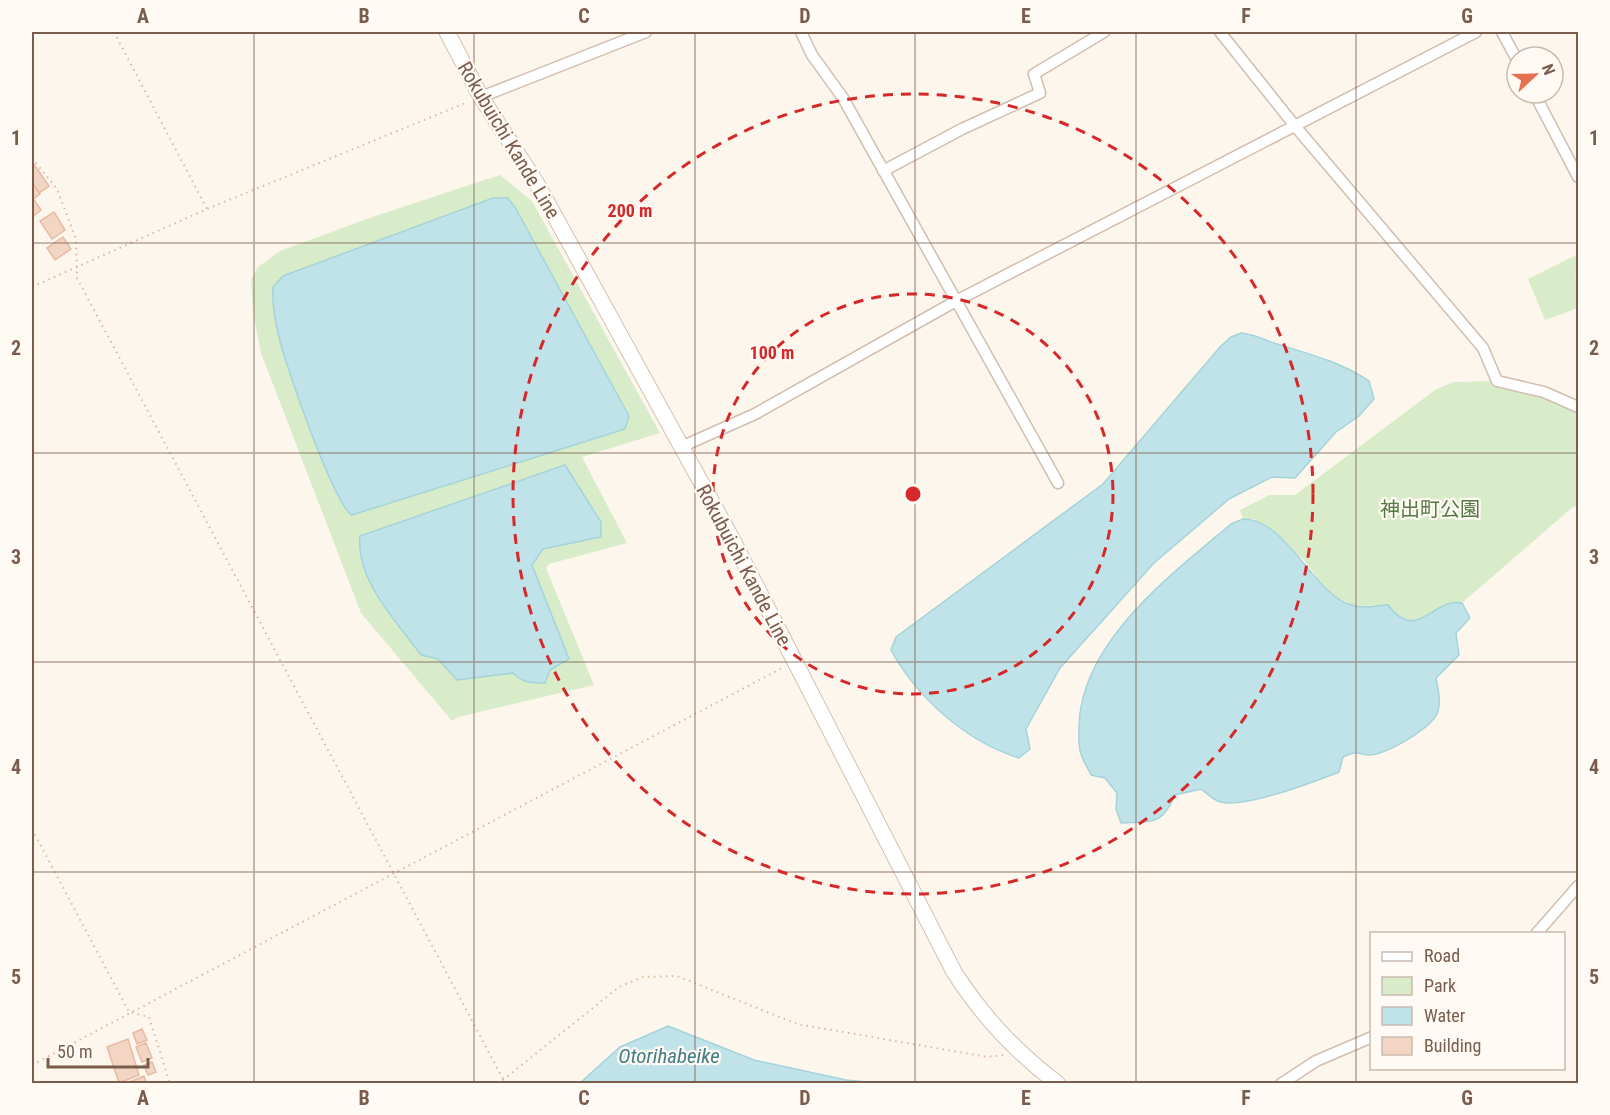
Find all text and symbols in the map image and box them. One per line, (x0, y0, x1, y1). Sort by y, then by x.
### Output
text: A (137, 4, 149, 28)
text: B (358, 4, 370, 28)
text: C (578, 4, 590, 28)
text: D (799, 4, 811, 28)
text: E (1021, 4, 1031, 28)
text: F (1241, 4, 1251, 28)
text: G (1461, 4, 1473, 28)
north arrow (1505, 45, 1565, 105)
street label: Rokubuichi Kande Line (453, 57, 565, 223)
text: N (1538, 61, 1559, 78)
text: 1 (11, 126, 21, 150)
text: 1 (1589, 126, 1599, 150)
text: 200 m (608, 200, 652, 221)
text: 2 (11, 336, 21, 360)
text: 2 (1589, 336, 1599, 360)
text: 100 m (750, 342, 794, 363)
street label: Rokubuichi Kande Line (691, 480, 797, 650)
centre of rings (903, 484, 923, 504)
park label: 神出町公園 (1380, 497, 1480, 521)
text: 3 (11, 545, 21, 569)
text: 3 (1589, 545, 1599, 569)
text: 4 (11, 755, 21, 779)
text: 4 (1589, 755, 1599, 779)
legend (1370, 932, 1565, 1070)
text: Road (1424, 945, 1460, 966)
text: 5 (11, 965, 21, 989)
text: 5 (1589, 965, 1599, 989)
text: Park (1424, 975, 1456, 996)
text: Water (1424, 1005, 1466, 1026)
scale bar (48, 1031, 148, 1069)
text: Building (1424, 1035, 1481, 1056)
text: 50 m (57, 1041, 92, 1062)
water label: Otorihabeike (618, 1044, 720, 1068)
text: A (137, 1086, 149, 1110)
text: B (358, 1086, 370, 1110)
text: C (578, 1086, 590, 1110)
text: D (799, 1086, 811, 1110)
text: E (1021, 1086, 1031, 1110)
text: F (1241, 1086, 1251, 1110)
text: G (1461, 1086, 1473, 1110)

